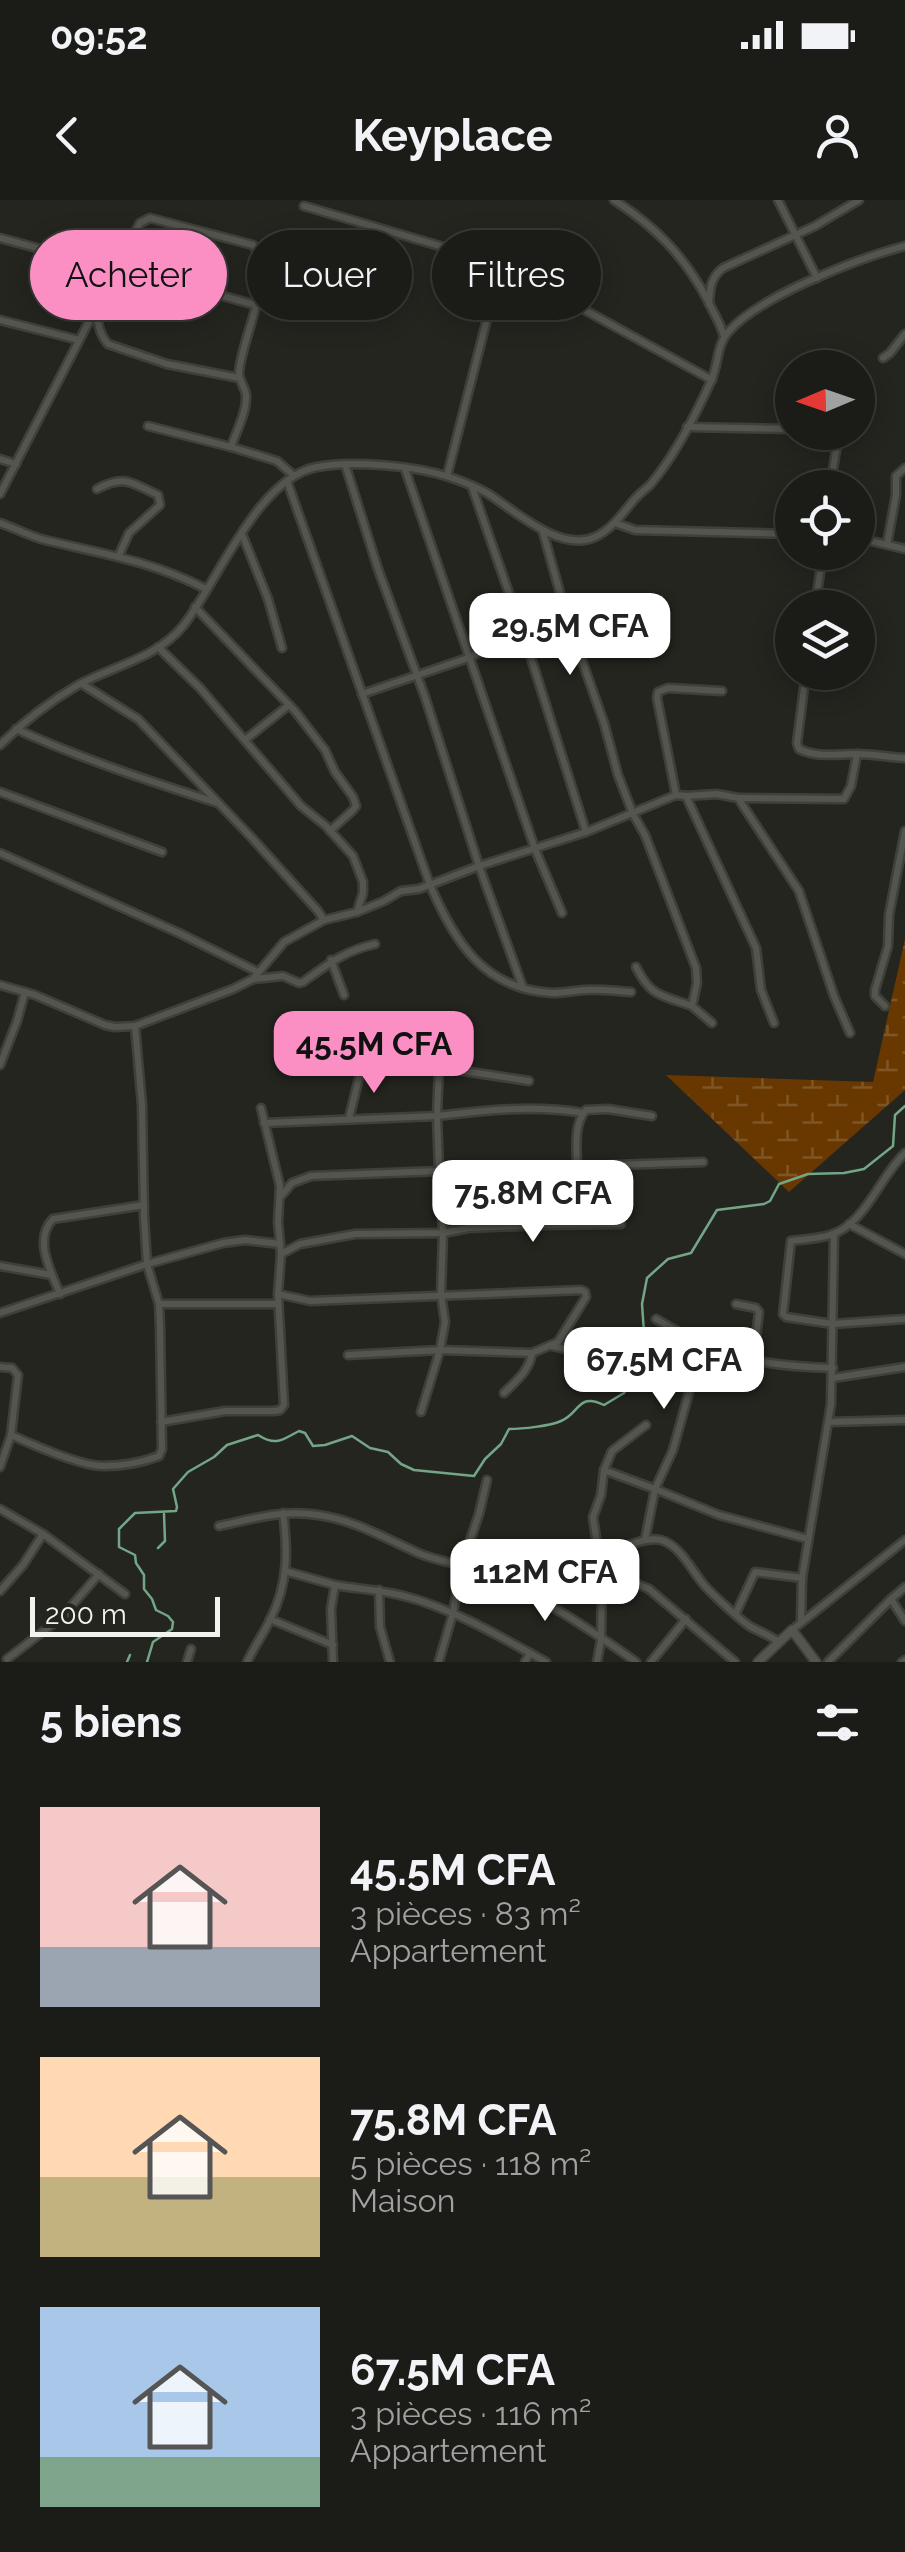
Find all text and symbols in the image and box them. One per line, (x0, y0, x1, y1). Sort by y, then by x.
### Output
text: 09:52 (50, 13, 148, 58)
icon: back (40, 108, 95, 163)
icon: person (810, 108, 865, 163)
text: Keyplace (352, 109, 553, 162)
chip: Acheter (30, 230, 227, 320)
chip: Louer (247, 230, 412, 320)
chip: Filtres (432, 230, 601, 320)
north arrow (775, 350, 875, 450)
map controls (775, 350, 875, 690)
button: locate (775, 470, 875, 570)
button: layers (775, 590, 875, 690)
pin: 29.5M CFA (456, 593, 684, 678)
text: 29.5M CFA (491, 607, 649, 644)
pin: 45.5M CFA (260, 1011, 488, 1096)
text: 45.5M CFA (296, 1025, 452, 1062)
pin: 75.8M CFA (419, 1160, 647, 1245)
text: 75.8M CFA (454, 1174, 612, 1211)
pin: 67.5M CFA (550, 1327, 778, 1412)
text: 67.5M CFA (586, 1341, 742, 1378)
pin: 112M CFA (442, 1539, 648, 1624)
text: 112M CFA (472, 1553, 618, 1590)
scale bar (30, 1592, 220, 1636)
text: 200 m (45, 1598, 127, 1631)
icon: filters (810, 1695, 865, 1750)
text: 5 biens (40, 1698, 182, 1747)
text: 45.5M CFA (350, 1846, 555, 1895)
icon: home (120, 1847, 240, 1967)
text: 3 pièces · 83 m² (350, 1895, 581, 1932)
text: Appartement (350, 1932, 546, 1969)
text: 75.8M CFA (350, 2096, 557, 2145)
icon: home (120, 2097, 240, 2217)
text: 5 pièces · 118 m² (350, 2145, 591, 2182)
text: Maison (350, 2182, 455, 2219)
text: 67.5M CFA (350, 2346, 555, 2395)
icon: home (120, 2347, 240, 2467)
text: 3 pièces · 116 m² (350, 2395, 591, 2432)
text: Appartement (350, 2432, 546, 2469)

